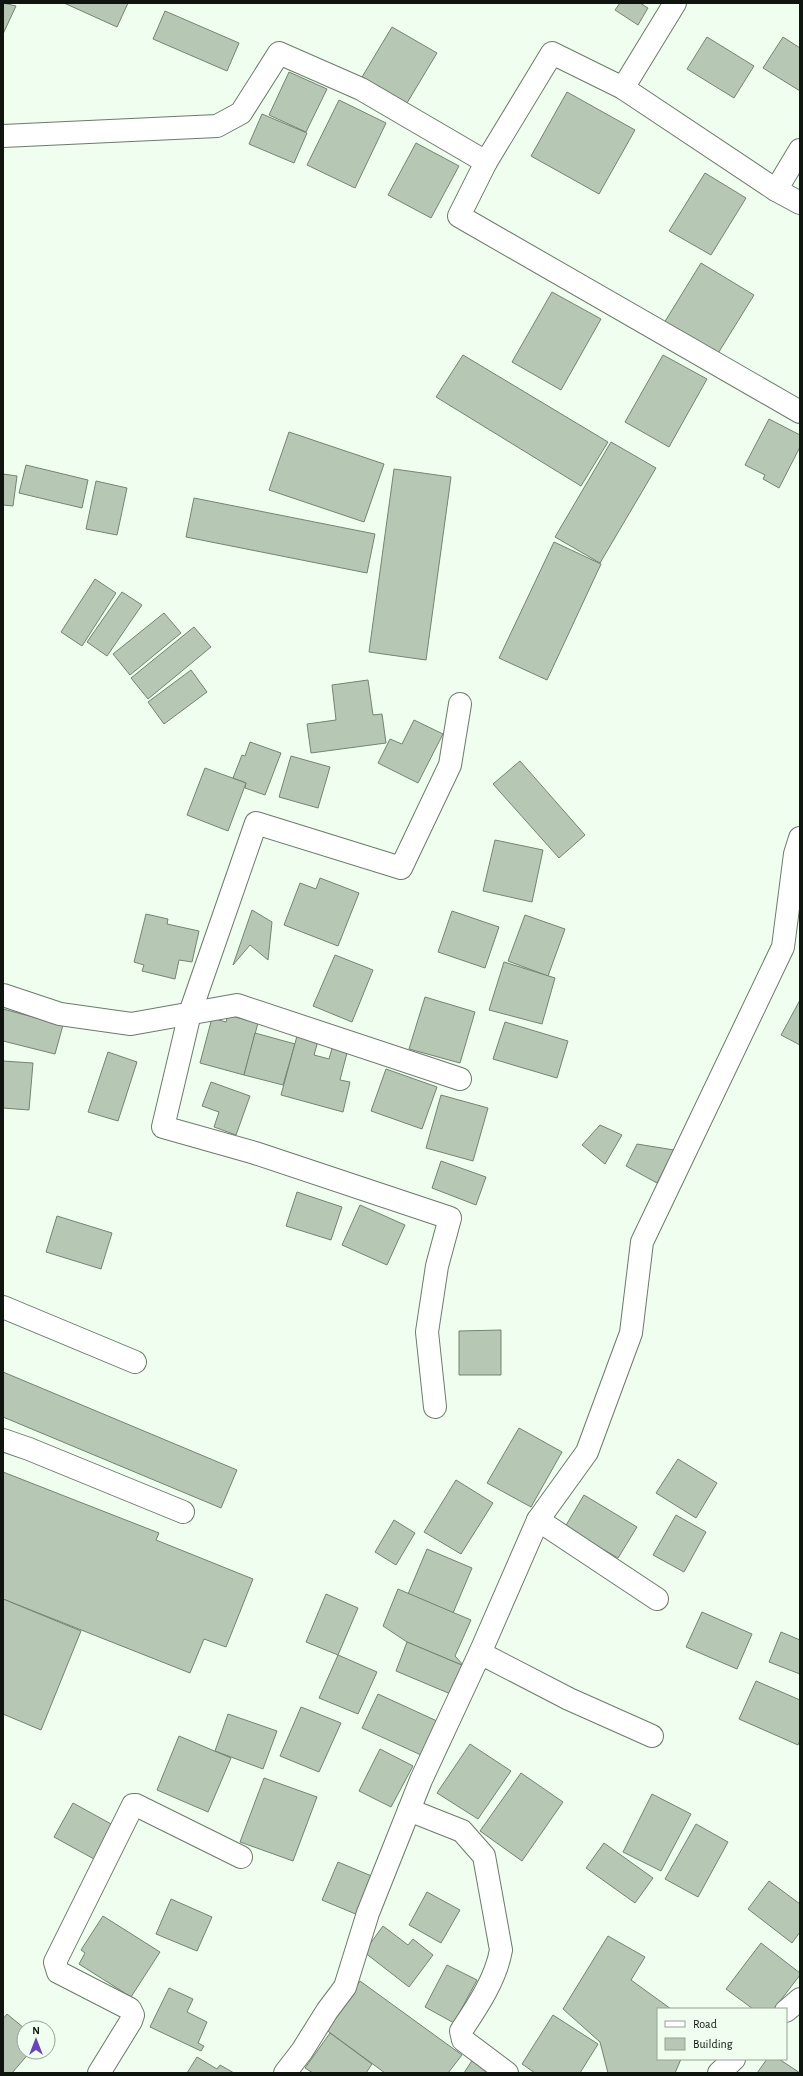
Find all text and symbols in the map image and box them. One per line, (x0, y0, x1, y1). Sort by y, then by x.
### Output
legend (657, 2008, 787, 2060)
text: Road (693, 2018, 717, 2030)
north arrow (16, 2020, 56, 2060)
text: N (32, 2025, 40, 2036)
text: Building (693, 2038, 733, 2050)

